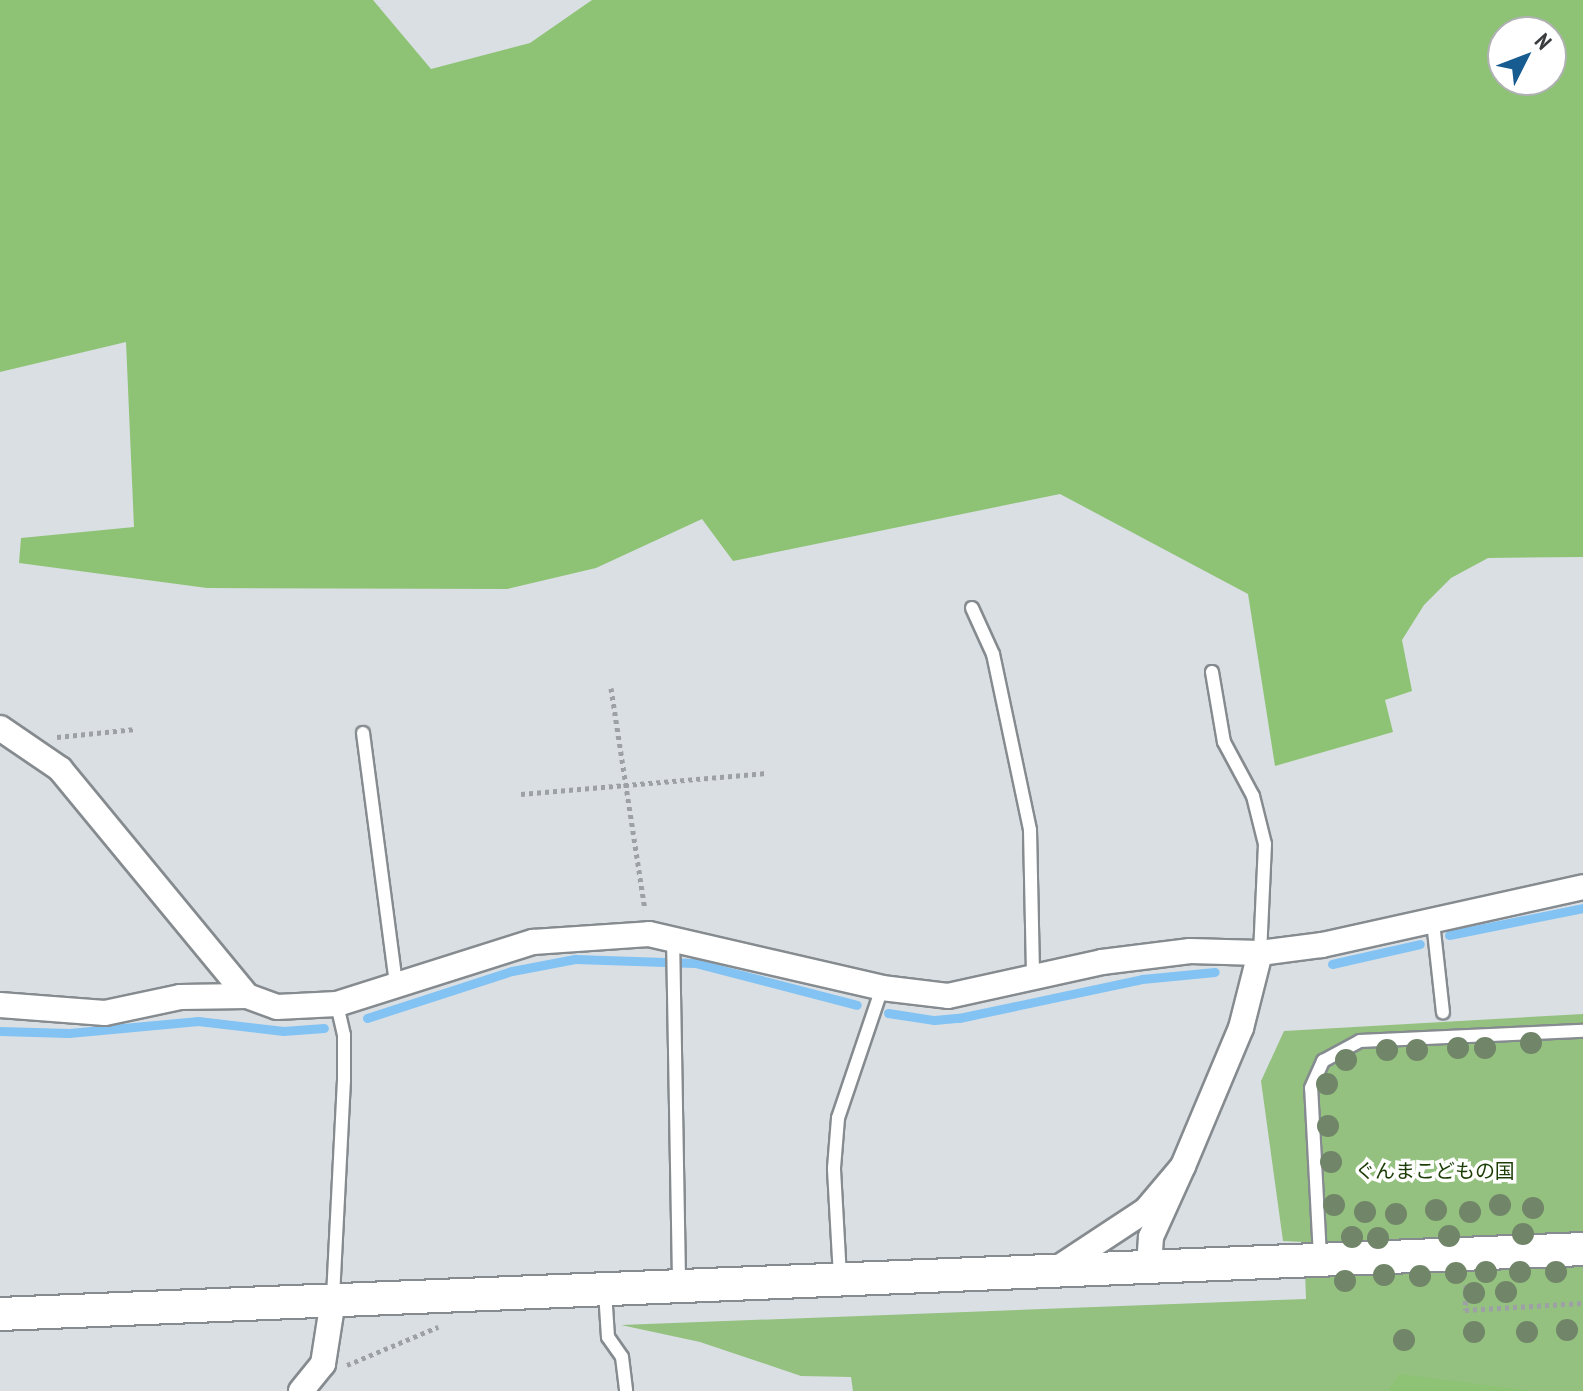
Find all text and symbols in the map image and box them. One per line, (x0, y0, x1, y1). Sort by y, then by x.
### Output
north arrow (1487, 16, 1567, 96)
text: N (1529, 27, 1558, 55)
park label: ぐんまこどもの国 (1355, 1159, 1515, 1183)

